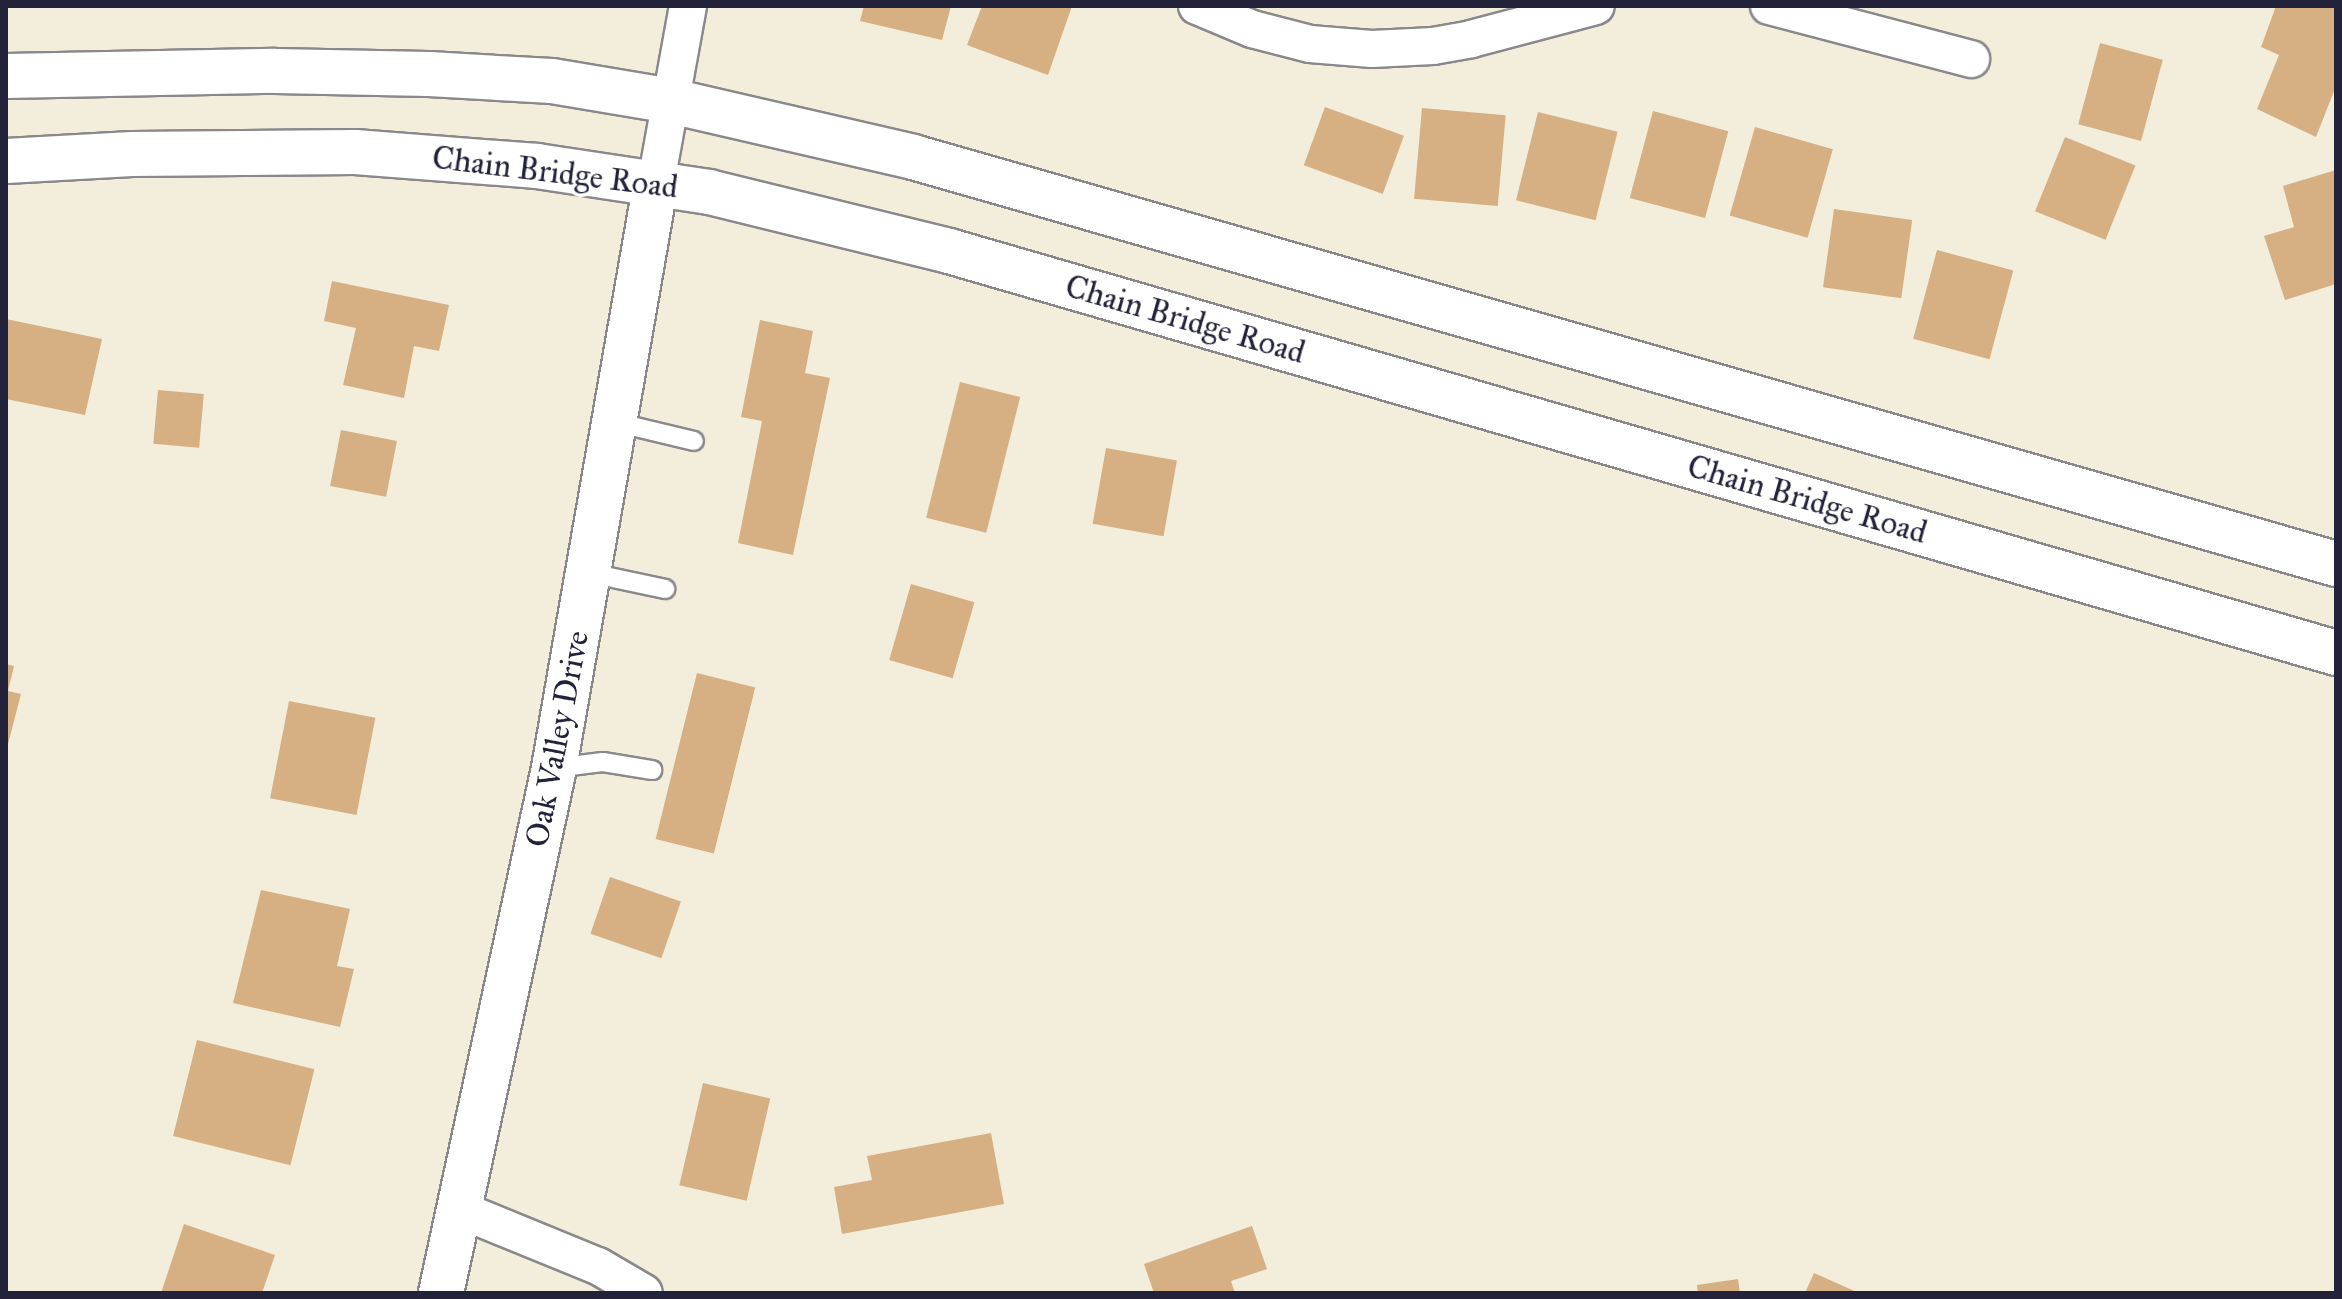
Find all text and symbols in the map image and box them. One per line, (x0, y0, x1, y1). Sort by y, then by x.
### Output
street label: Chain Bridge Road (430, 139, 680, 207)
street label: Chain Bridge Road (1061, 267, 1309, 373)
street label: Chain Bridge Road (1683, 447, 1931, 553)
street label: Oak Valley Drive (518, 628, 598, 850)

